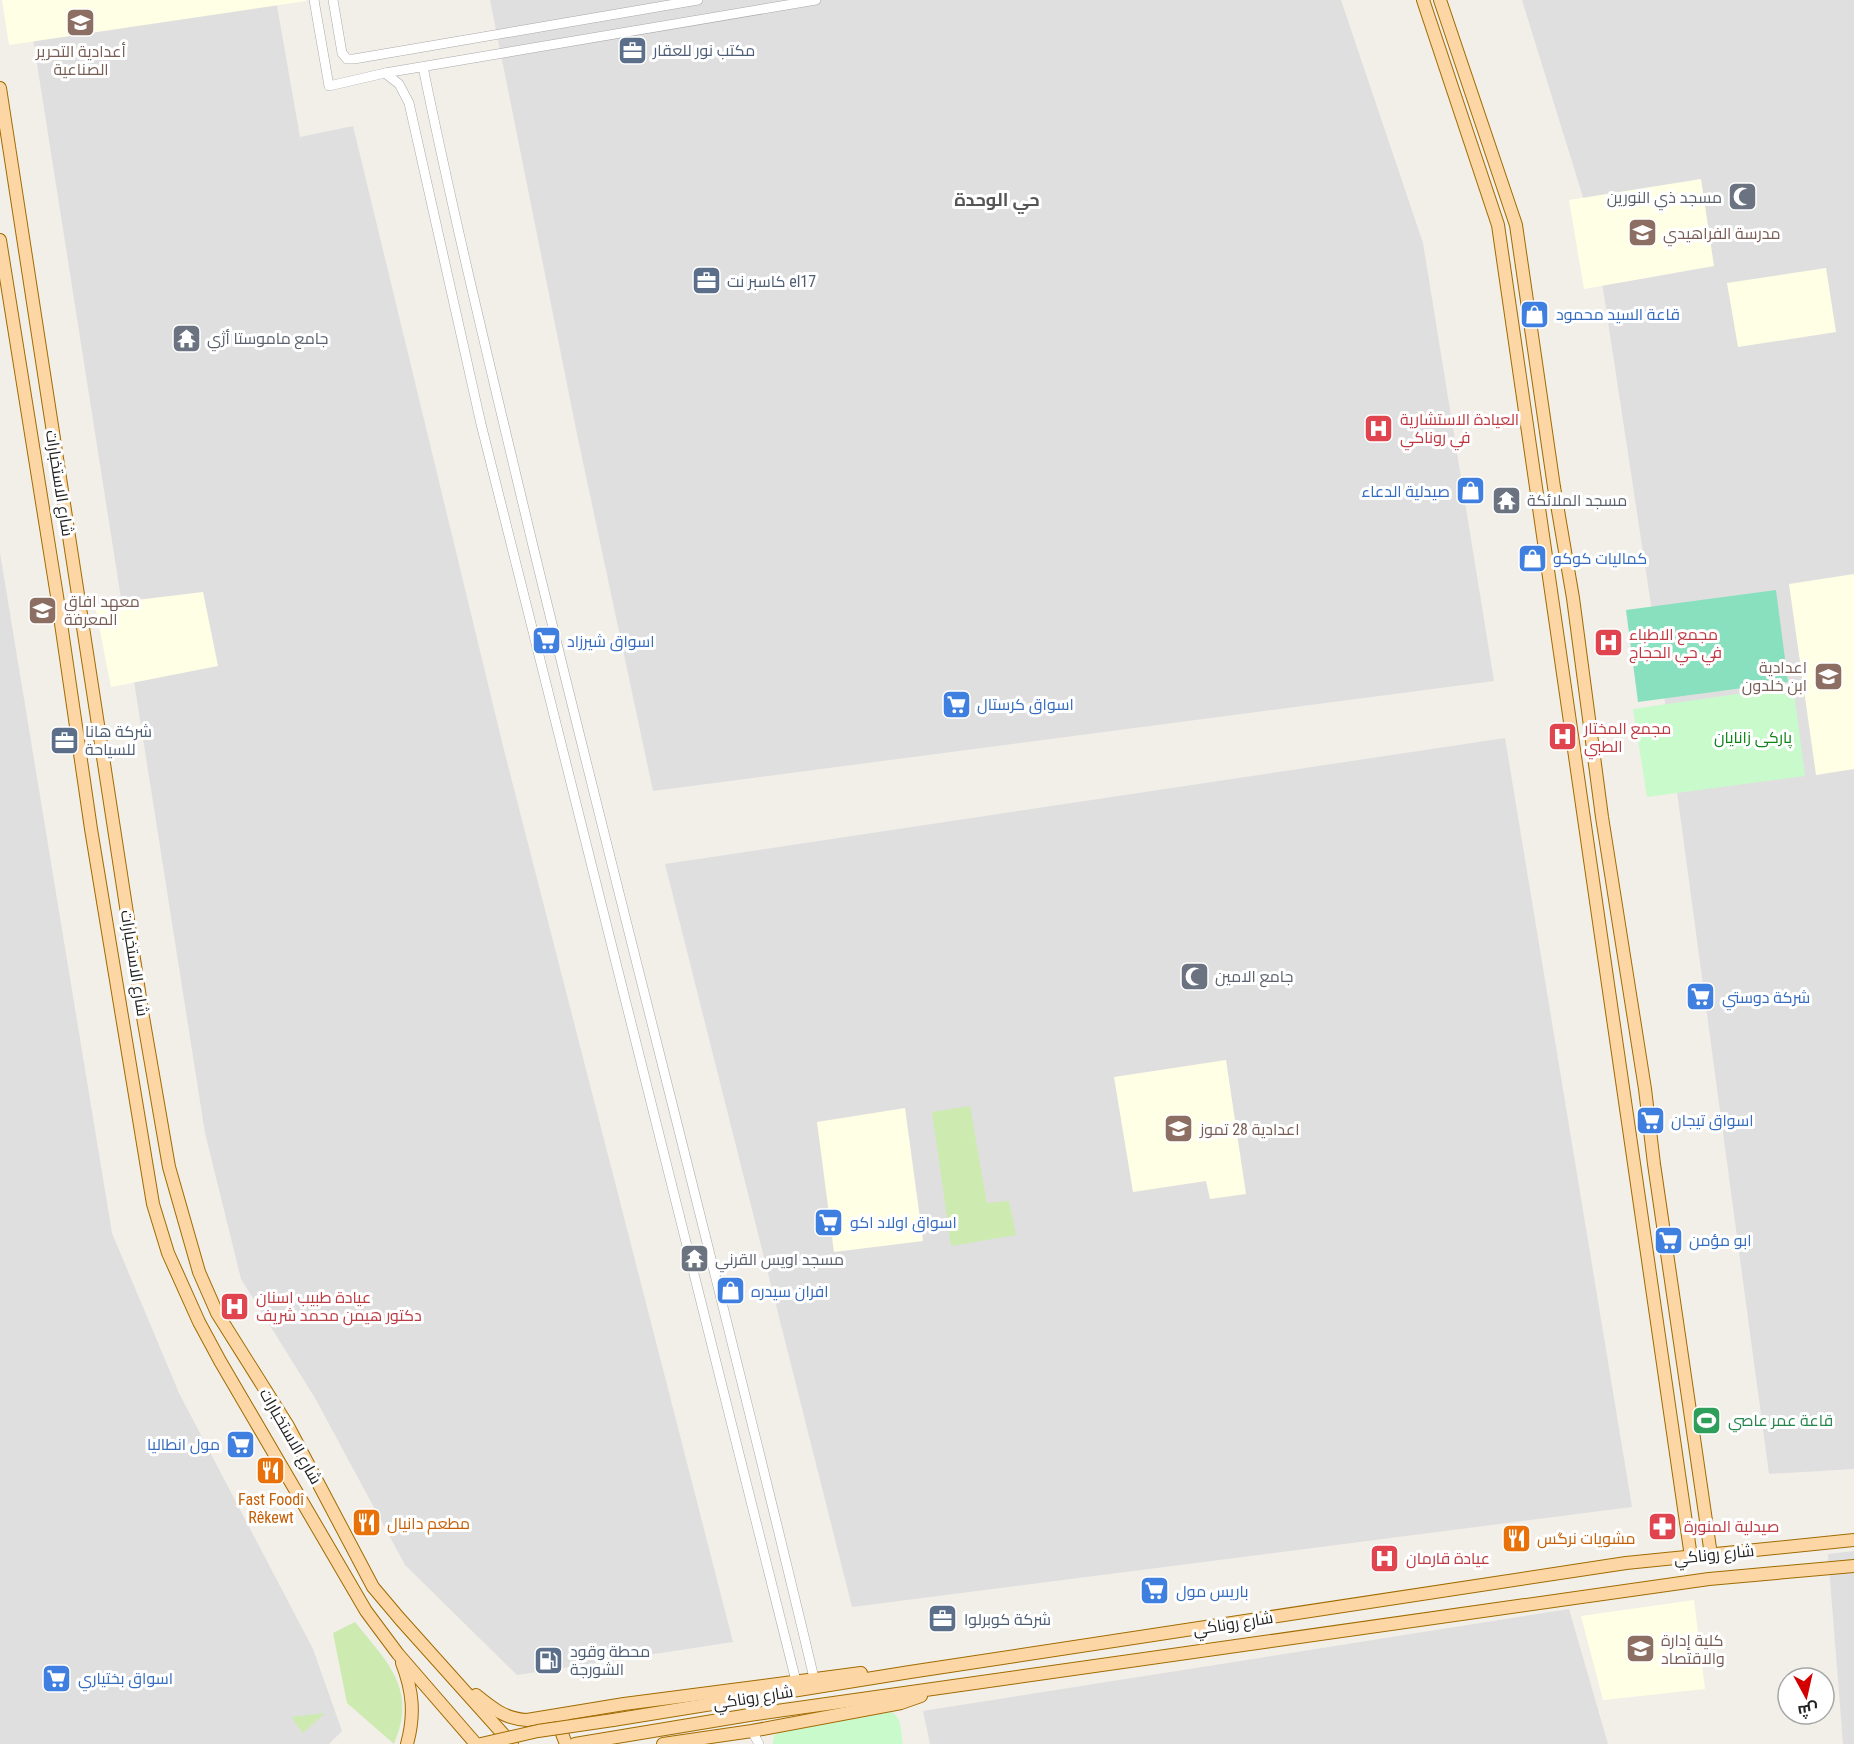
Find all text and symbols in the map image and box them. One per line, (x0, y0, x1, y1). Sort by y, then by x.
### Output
school or university icon: أعدادية التحرير الصناعية (65, 7, 97, 39)
office icon: مكتب نور للعقار (616, 34, 648, 66)
place label: مكتب نور للعقار (652, 41, 755, 60)
place label: أعدادية التحرير الصناعية (35, 42, 126, 79)
mosque icon: مسجد ذي النورين (1727, 181, 1759, 213)
place label: مسجد ذي النورين (1607, 188, 1722, 211)
district label: حي الوحدة (954, 189, 1040, 215)
school or university icon: مدرسة الفراهيدي (1626, 217, 1658, 249)
place label: مدرسة الفراهيدي (1663, 224, 1781, 247)
office icon: كاسبر نت el17 (690, 265, 722, 297)
place label: كاسبر نت el17 (727, 272, 816, 291)
shop icon: قاعة السيد محمود (1519, 298, 1551, 330)
place label: قاعة السيد محمود (1556, 305, 1680, 324)
temple icon: جامع ماموستا أژي (170, 322, 202, 354)
place label: جامع ماموستا أژي (207, 329, 328, 352)
place label: العيادة الاستشارية في روناكي (1400, 410, 1519, 451)
hospital icon: العيادة الاستشارية في روناكي (1363, 412, 1395, 444)
street label: شارع الاستخبارات (40, 429, 77, 538)
shop icon: صيدلية الدعاء (1455, 475, 1487, 507)
place label: صيدلية الدعاء (1361, 482, 1450, 501)
temple icon: مسجد الملائكة (1490, 484, 1522, 516)
place label: مسجد الملائكة (1527, 491, 1627, 510)
shop icon: كماليات كوكو (1516, 542, 1548, 574)
place label: كماليات كوكو (1553, 549, 1647, 568)
place label: معهد افاق المعرفة (64, 592, 140, 629)
school or university icon: معهد افاق المعرفة (27, 594, 59, 626)
supermarket icon: اسواق شيرزاد (530, 625, 562, 657)
place label: مجمع الاطباء في حي الحجاج (1629, 625, 1722, 666)
hospital icon: مجمع الاطباء في حي الحجاج (1592, 627, 1624, 659)
place label: اسواق شيرزاد (567, 632, 655, 652)
place label: اعدادية ابن خلدون (1742, 658, 1807, 696)
school or university icon: اعدادية ابن خلدون (1812, 660, 1844, 692)
supermarket icon: اسواق كرستال (940, 688, 972, 720)
place label: اسواق كرستال (977, 695, 1074, 715)
place label: مجمع المختار الطبي (1583, 719, 1671, 760)
hospital icon: مجمع المختار الطبي (1547, 721, 1579, 753)
place label: شركة هانا للسياحة (85, 722, 152, 759)
office icon: شركة هانا للسياحة (48, 724, 80, 756)
park label: پارکی زانایان (1714, 728, 1793, 749)
street label: شارع الاستخبارات (115, 909, 152, 1018)
mosque icon: جامع الامين (1178, 960, 1210, 992)
place label: جامع الامين (1215, 967, 1293, 988)
supermarket icon: شركة دوستي (1685, 981, 1717, 1013)
place label: شركة دوستي (1722, 988, 1810, 1011)
supermarket icon: اسواق تيجان (1634, 1104, 1666, 1136)
place label: اسواق تيجان (1671, 1111, 1754, 1131)
school or university icon: اعدادية 28 تموز (1163, 1113, 1195, 1145)
place label: اعدادية 28 تموز (1199, 1120, 1300, 1139)
supermarket icon: اسواق اولاد اكو (813, 1206, 845, 1238)
place label: اسواق اولاد اكو (850, 1213, 957, 1233)
supermarket icon: ابو مؤمن (1652, 1224, 1684, 1256)
place label: ابو مؤمن (1689, 1231, 1751, 1251)
temple icon: مسجد اويس القرني (678, 1243, 710, 1275)
place label: مسجد اويس القرني (715, 1250, 844, 1273)
shop icon: افران سيدره (714, 1275, 746, 1307)
place label: افران سيدره (751, 1282, 829, 1302)
place label: عيادة طبيب اسنان دكتور هيمن محمد شريف (256, 1288, 422, 1326)
hospital icon: عيادة طبيب اسنان دكتور هيمن محمد شريف (219, 1290, 251, 1322)
street label: شارع الاستخبارات (254, 1385, 326, 1489)
sports icon: قاعة عمر عاصي (1691, 1404, 1723, 1436)
place label: قاعة عمر عاصي (1728, 1411, 1833, 1433)
supermarket icon: مول انطاليا (225, 1428, 257, 1460)
place label: مول انطاليا (147, 1435, 220, 1455)
restaurant icon: Fast Foodî Rêkewt (255, 1455, 287, 1487)
place label: Fast Foodî Rêkewt (238, 1490, 304, 1527)
restaurant icon: مطعم دانيال (350, 1507, 382, 1539)
pharmacy icon: صيدلية المنورة (1647, 1510, 1679, 1542)
place label: مطعم دانيال (387, 1514, 470, 1535)
place label: صيدلية المنورة (1684, 1517, 1779, 1536)
restaurant icon: مشويات نرگس (1500, 1522, 1532, 1554)
place label: مشويات نرگس (1537, 1529, 1635, 1549)
street label: شارع روناكي (1673, 1541, 1756, 1572)
hospital icon: عيادة قارمان (1369, 1542, 1401, 1574)
place label: عيادة قارمان (1406, 1549, 1490, 1569)
supermarket icon: باريس مول (1139, 1575, 1171, 1607)
place label: باريس مول (1176, 1582, 1249, 1602)
office icon: شركة كوبرلوا (927, 1603, 959, 1635)
street label: شارع روناكي (1192, 1608, 1275, 1643)
place label: شركة كوبرلوا (964, 1610, 1051, 1629)
place label: كلية إدارة والاقتصاد (1661, 1631, 1725, 1668)
school or university icon: كلية إدارة والاقتصاد (1624, 1633, 1656, 1665)
place label: محطة وقود الشورجة (570, 1642, 650, 1679)
fuel station icon: محطة وقود الشورجة (533, 1644, 565, 1676)
supermarket icon: اسواق بختياري (41, 1662, 73, 1694)
north arrow (1776, 1666, 1836, 1726)
place label: اسواق بختياري (78, 1669, 173, 1692)
street label: شارع روناكي (712, 1682, 795, 1717)
text: ش (1797, 1700, 1820, 1721)

